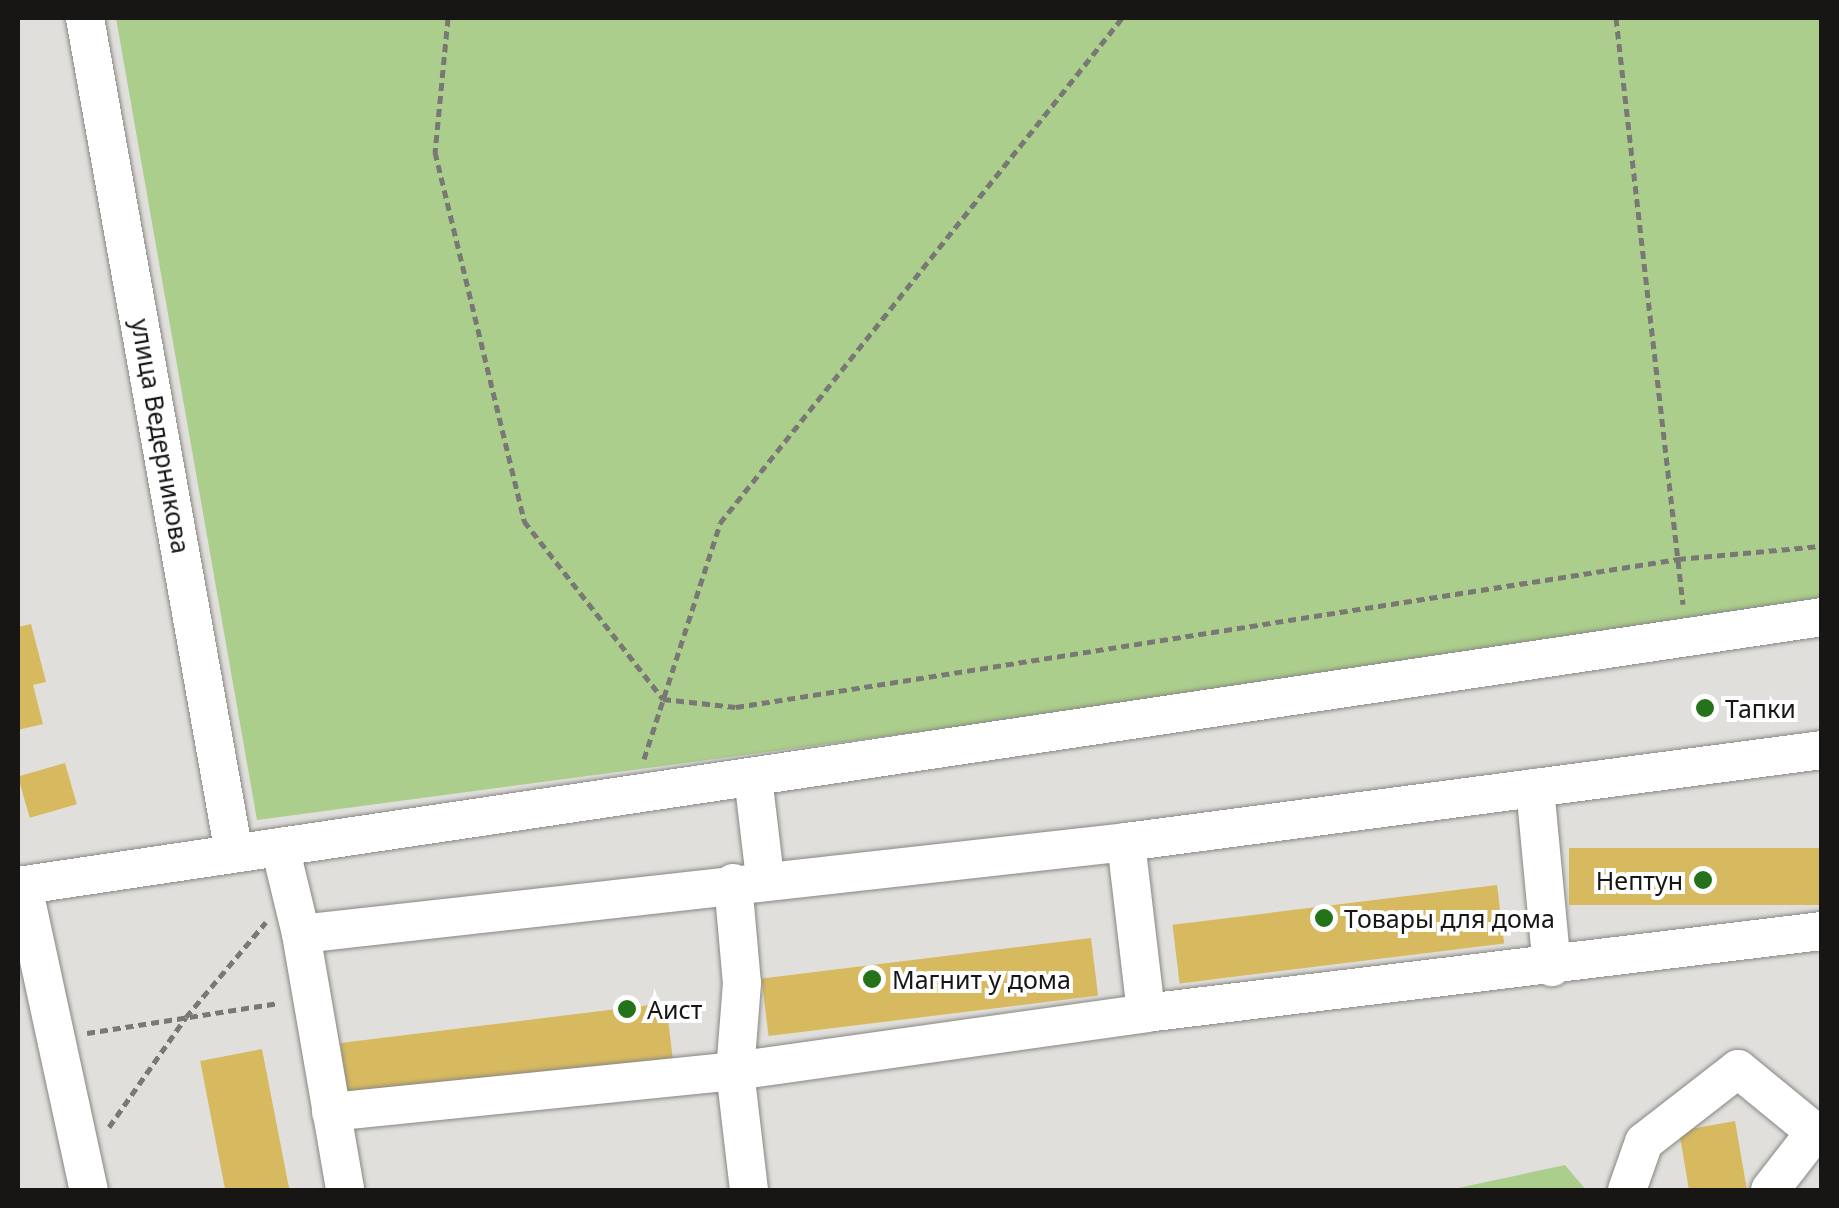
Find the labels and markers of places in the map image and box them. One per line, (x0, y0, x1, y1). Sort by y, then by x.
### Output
place label: Тапки (1725, 693, 1796, 723)
marker: Тапки (1694, 697, 1716, 719)
place label: Нептун (1596, 865, 1683, 895)
marker: Нептун (1692, 869, 1714, 891)
place label: Товары для дома (1344, 903, 1555, 933)
marker: Товары для дома (1313, 907, 1335, 929)
place label: Магнит у дома (892, 964, 1071, 994)
marker: Магнит у дома (861, 968, 883, 990)
place label: Аист (647, 994, 702, 1024)
marker: Аист (616, 998, 638, 1020)

